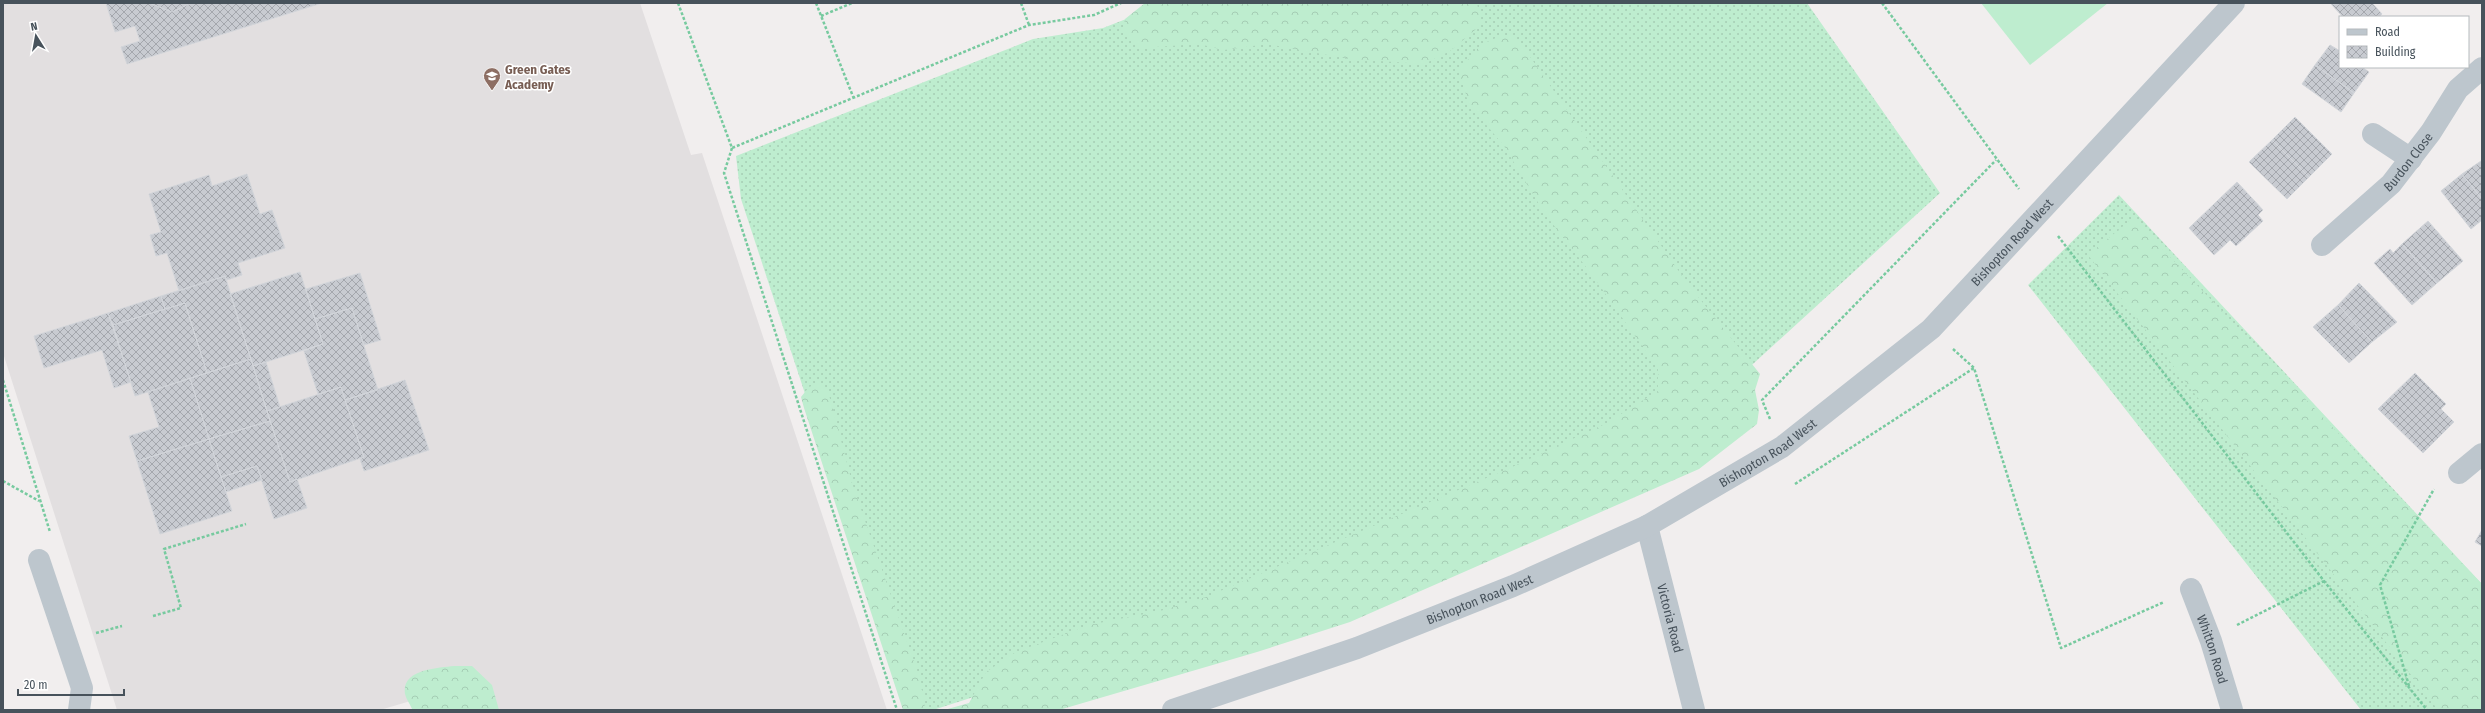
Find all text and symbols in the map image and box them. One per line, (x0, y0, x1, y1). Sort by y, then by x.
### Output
north arrow (16, 16, 56, 56)
legend (2339, 16, 2469, 68)
text: N (30, 20, 39, 34)
text: Road (2375, 25, 2400, 39)
text: Building (2375, 45, 2416, 59)
place label: Green Gates Academy (504, 62, 571, 92)
school or university icon: Green Gates Academy (482, 66, 502, 91)
street label: Burdon Close (2381, 130, 2436, 195)
street label: Bishopton Road West (1968, 195, 2057, 289)
street label: Bishopton Road West (1716, 415, 1820, 490)
street label: Bishopton Road West (1424, 571, 1536, 628)
street label: Victoria Road (1654, 582, 1686, 654)
street label: Whitton Road (2194, 613, 2231, 686)
scale bar (18, 671, 124, 697)
text: 20 m (24, 678, 48, 692)

